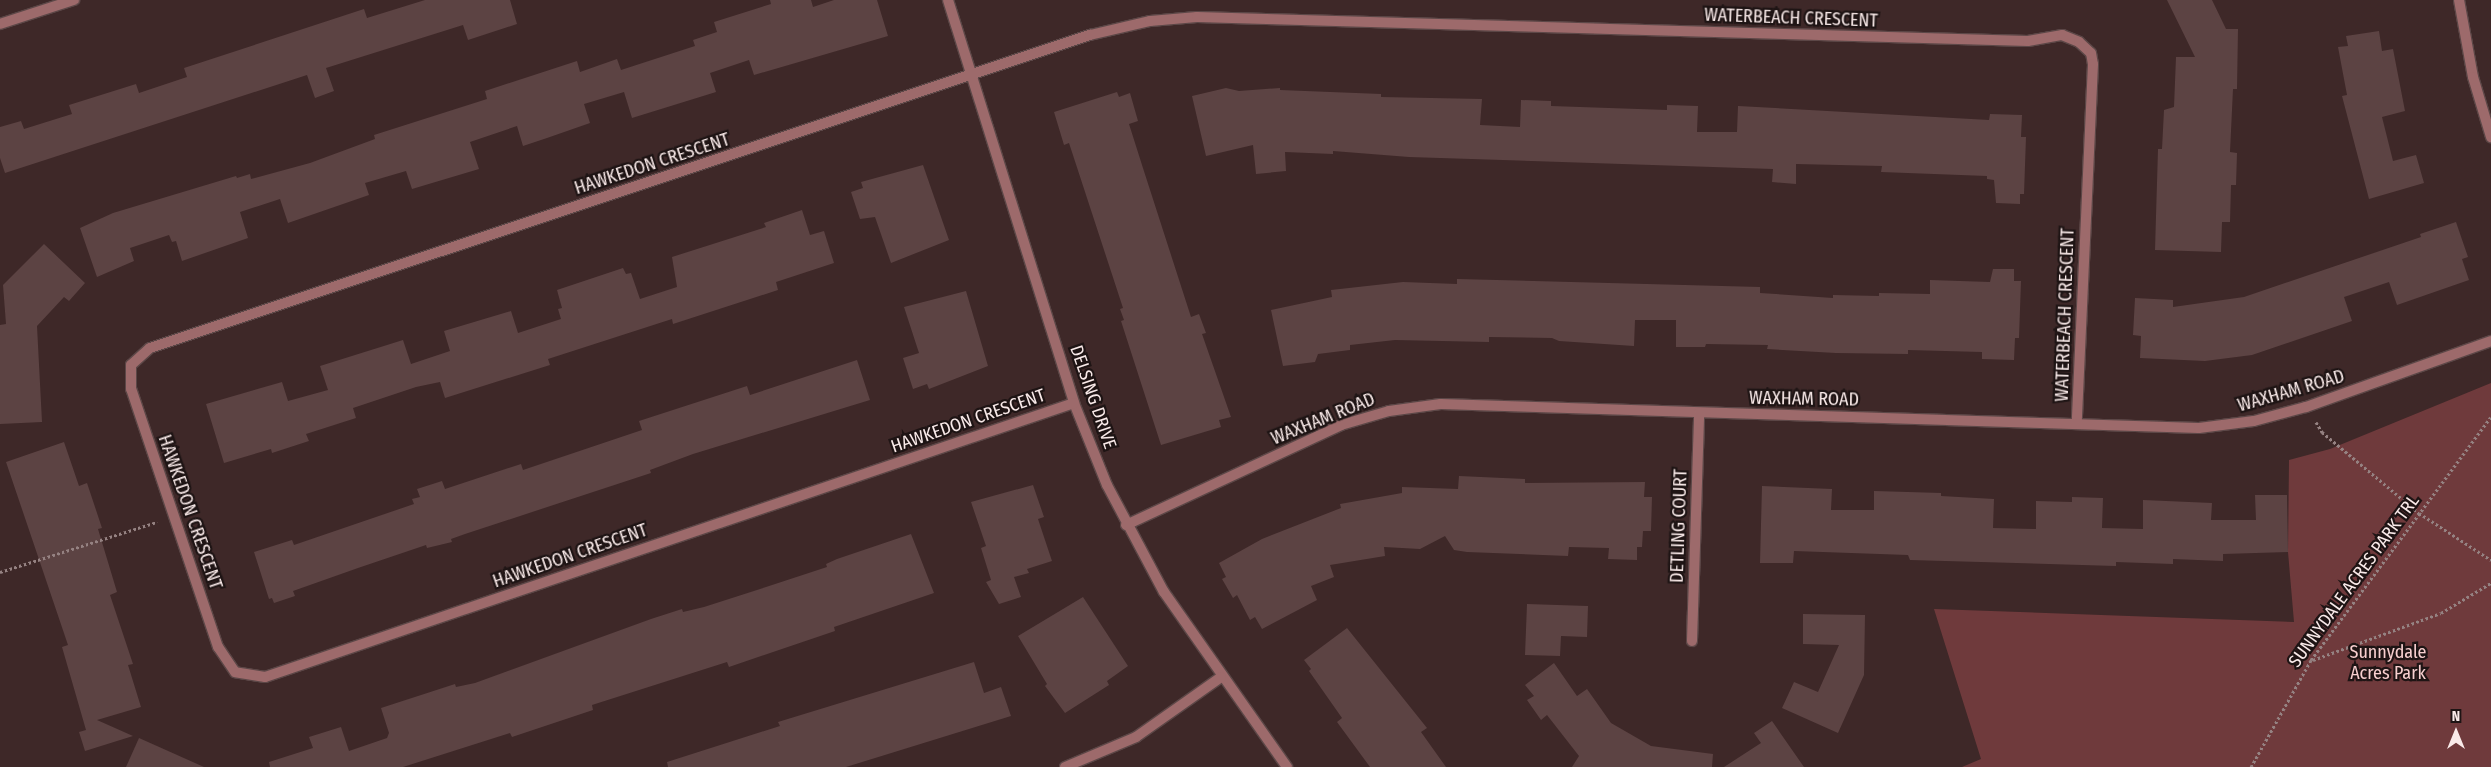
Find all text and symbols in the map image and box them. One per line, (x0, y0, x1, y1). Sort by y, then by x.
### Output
street label: WATERBEACH CRESCENT (1704, 4, 1878, 32)
street label: HAWKEDON CRESCENT (572, 129, 732, 199)
street label: WATERBEACH CRESCENT (2051, 228, 2079, 402)
street label: DELSING DRIVE (1065, 342, 1121, 452)
street label: WAXHAM ROAD (2235, 365, 2347, 417)
street label: HAWKEDON CRESCENT (888, 384, 1048, 458)
street label: WAXHAM ROAD (1749, 387, 1859, 411)
street label: WAXHAM ROAD (1268, 388, 1378, 450)
street label: HAWKEDON CRESCENT (153, 432, 227, 592)
street label: DETLING COURT (1666, 469, 1692, 583)
street label: SUNNYDALE ACRES PARK TRL (2284, 491, 2424, 671)
street label: HAWKEDON CRESCENT (490, 519, 650, 593)
park label: Sunnydale Acres Park (2350, 642, 2426, 684)
north arrow (2431, 707, 2481, 757)
text: N (2452, 708, 2460, 725)

